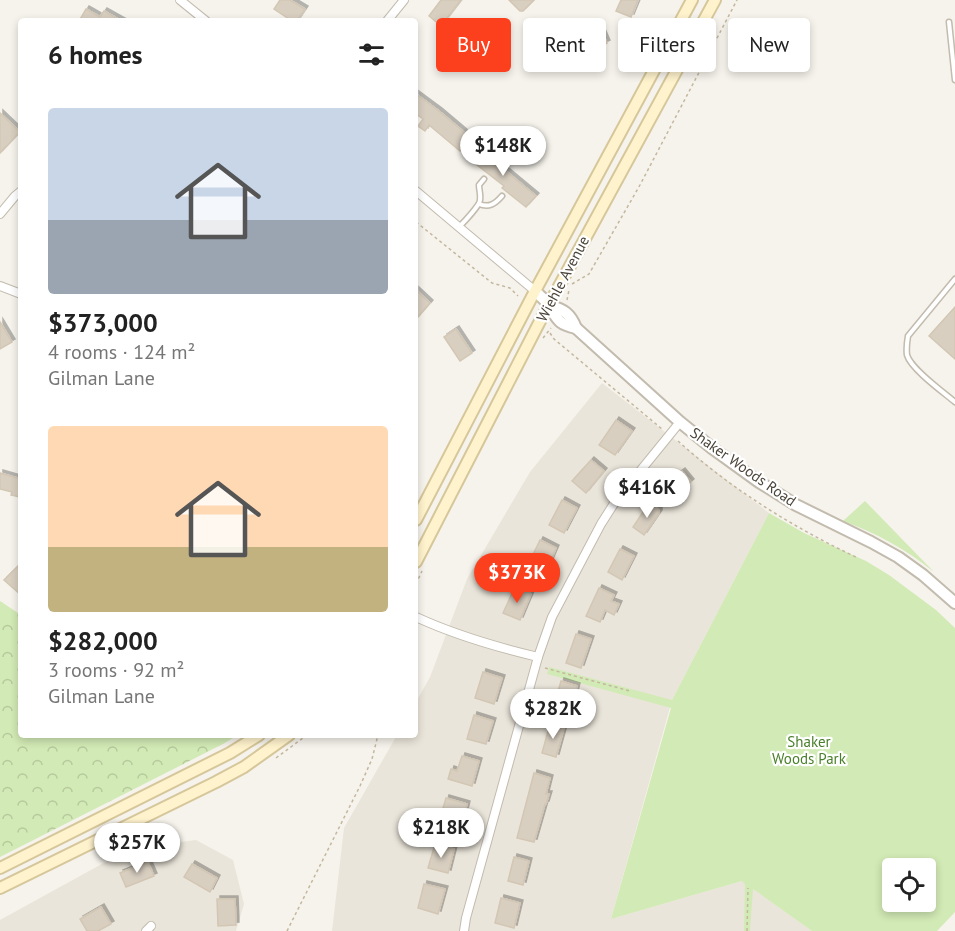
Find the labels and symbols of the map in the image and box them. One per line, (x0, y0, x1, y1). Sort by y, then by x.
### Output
pin: $148K (461, 126, 545, 177)
street label: Wiehle Avenue (532, 233, 593, 325)
street label: Shaker Woods Road (687, 423, 800, 510)
pin: $416K (605, 468, 689, 519)
pin: $373K (475, 553, 559, 604)
pin: $282K (511, 689, 595, 740)
park label: Shaker Woods Park (772, 732, 847, 768)
pin: $218K (399, 808, 483, 859)
pin: $257K (95, 823, 179, 874)

